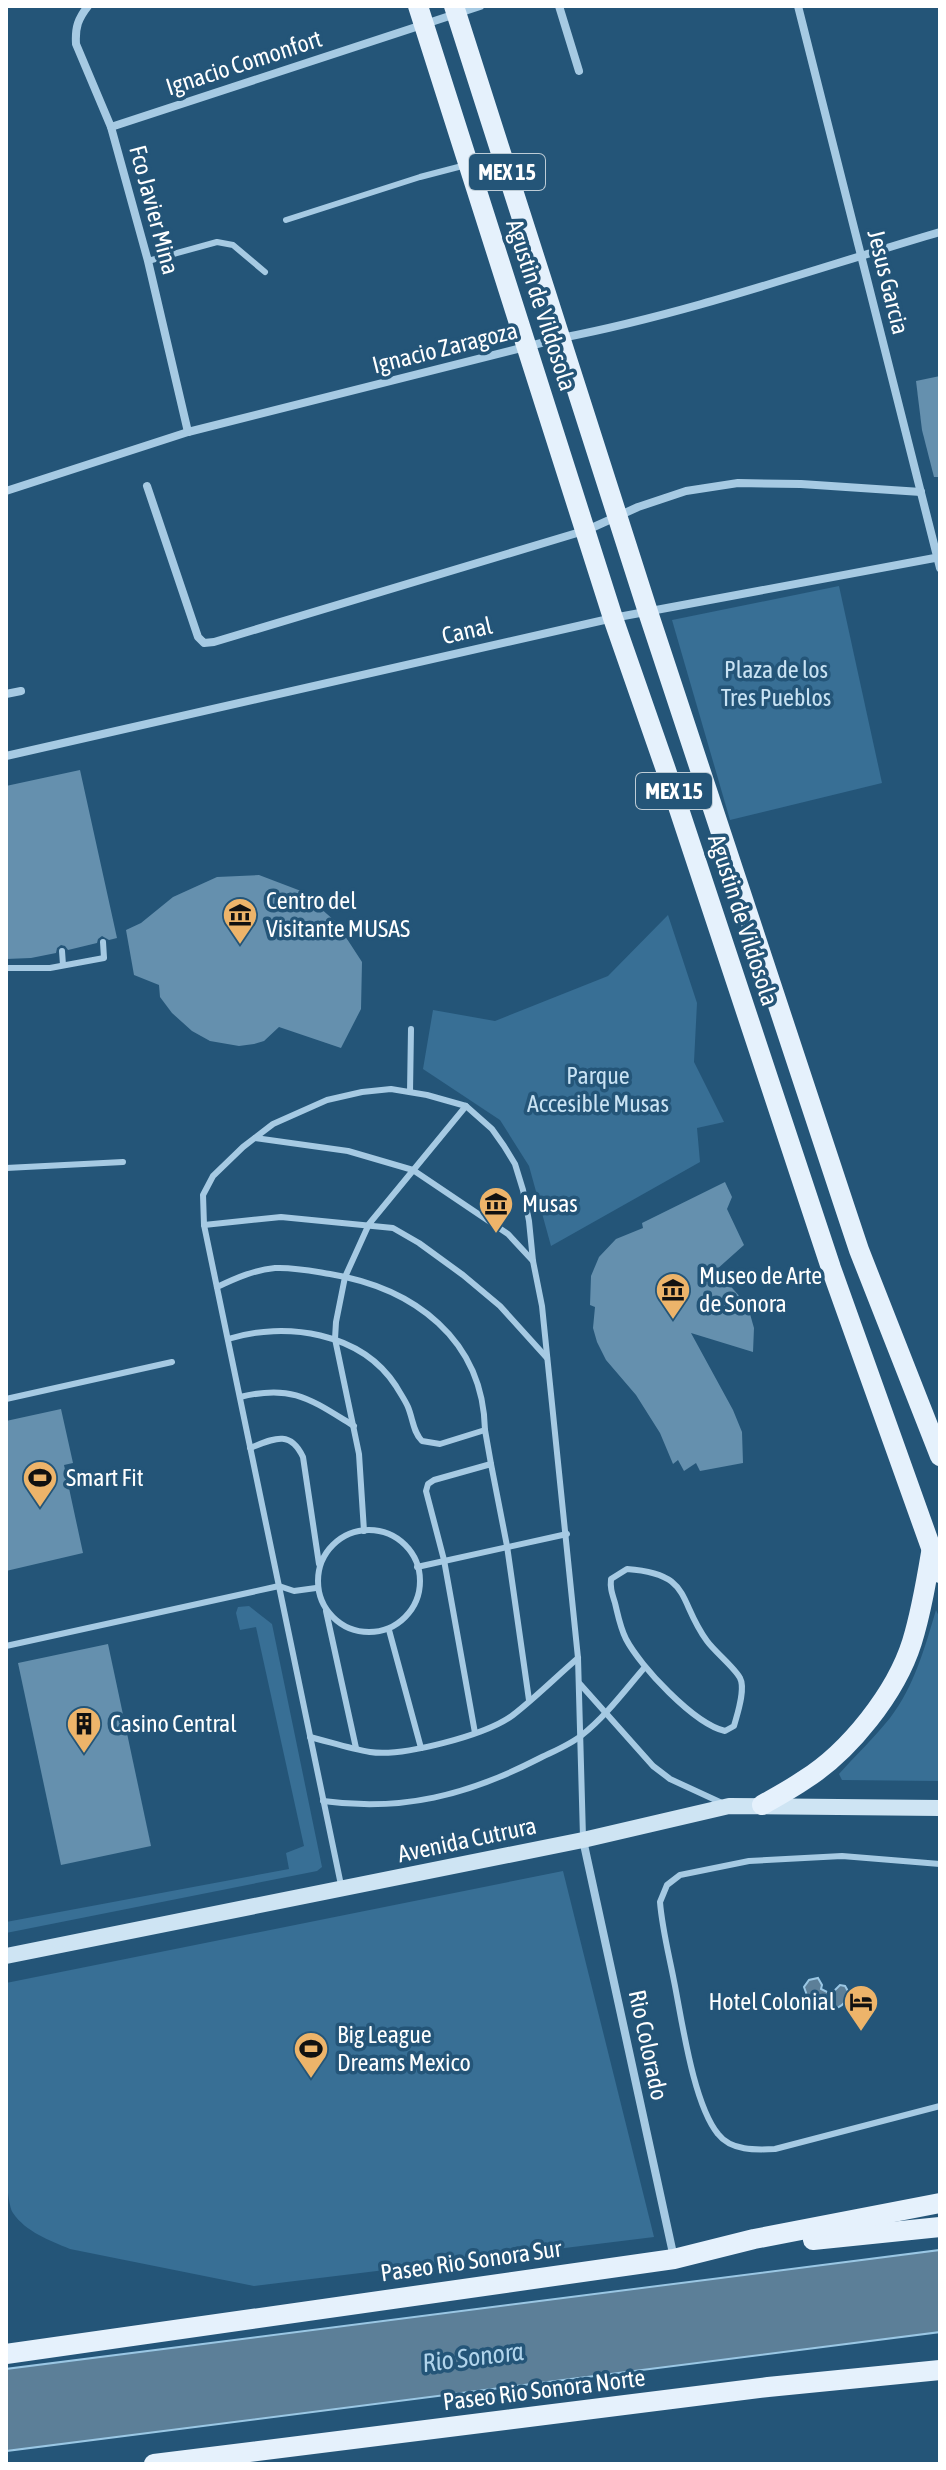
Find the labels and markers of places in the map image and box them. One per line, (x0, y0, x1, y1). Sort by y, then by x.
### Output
place label: Centro del Visitante MUSAS (266, 887, 410, 942)
museum icon: Centro del Visitante MUSAS (221, 896, 259, 946)
museum icon: Musas (477, 1185, 515, 1235)
place label: Musas (522, 1190, 578, 1217)
place label: Museo de Arte de Sonora (699, 1262, 822, 1317)
museum icon: Museo de Arte de Sonora (654, 1271, 692, 1321)
sports icon: Smart Fit (21, 1459, 59, 1509)
place label: Smart Fit (66, 1464, 144, 1491)
building icon: Casino Central (65, 1705, 103, 1755)
place label: Casino Central (110, 1710, 237, 1737)
hotel icon: Hotel Colonial (842, 1983, 880, 2033)
place label: Hotel Colonial (708, 1988, 836, 2015)
place label: Big League Dreams Mexico (337, 2021, 471, 2076)
sports icon: Big League Dreams Mexico (292, 2030, 330, 2080)

